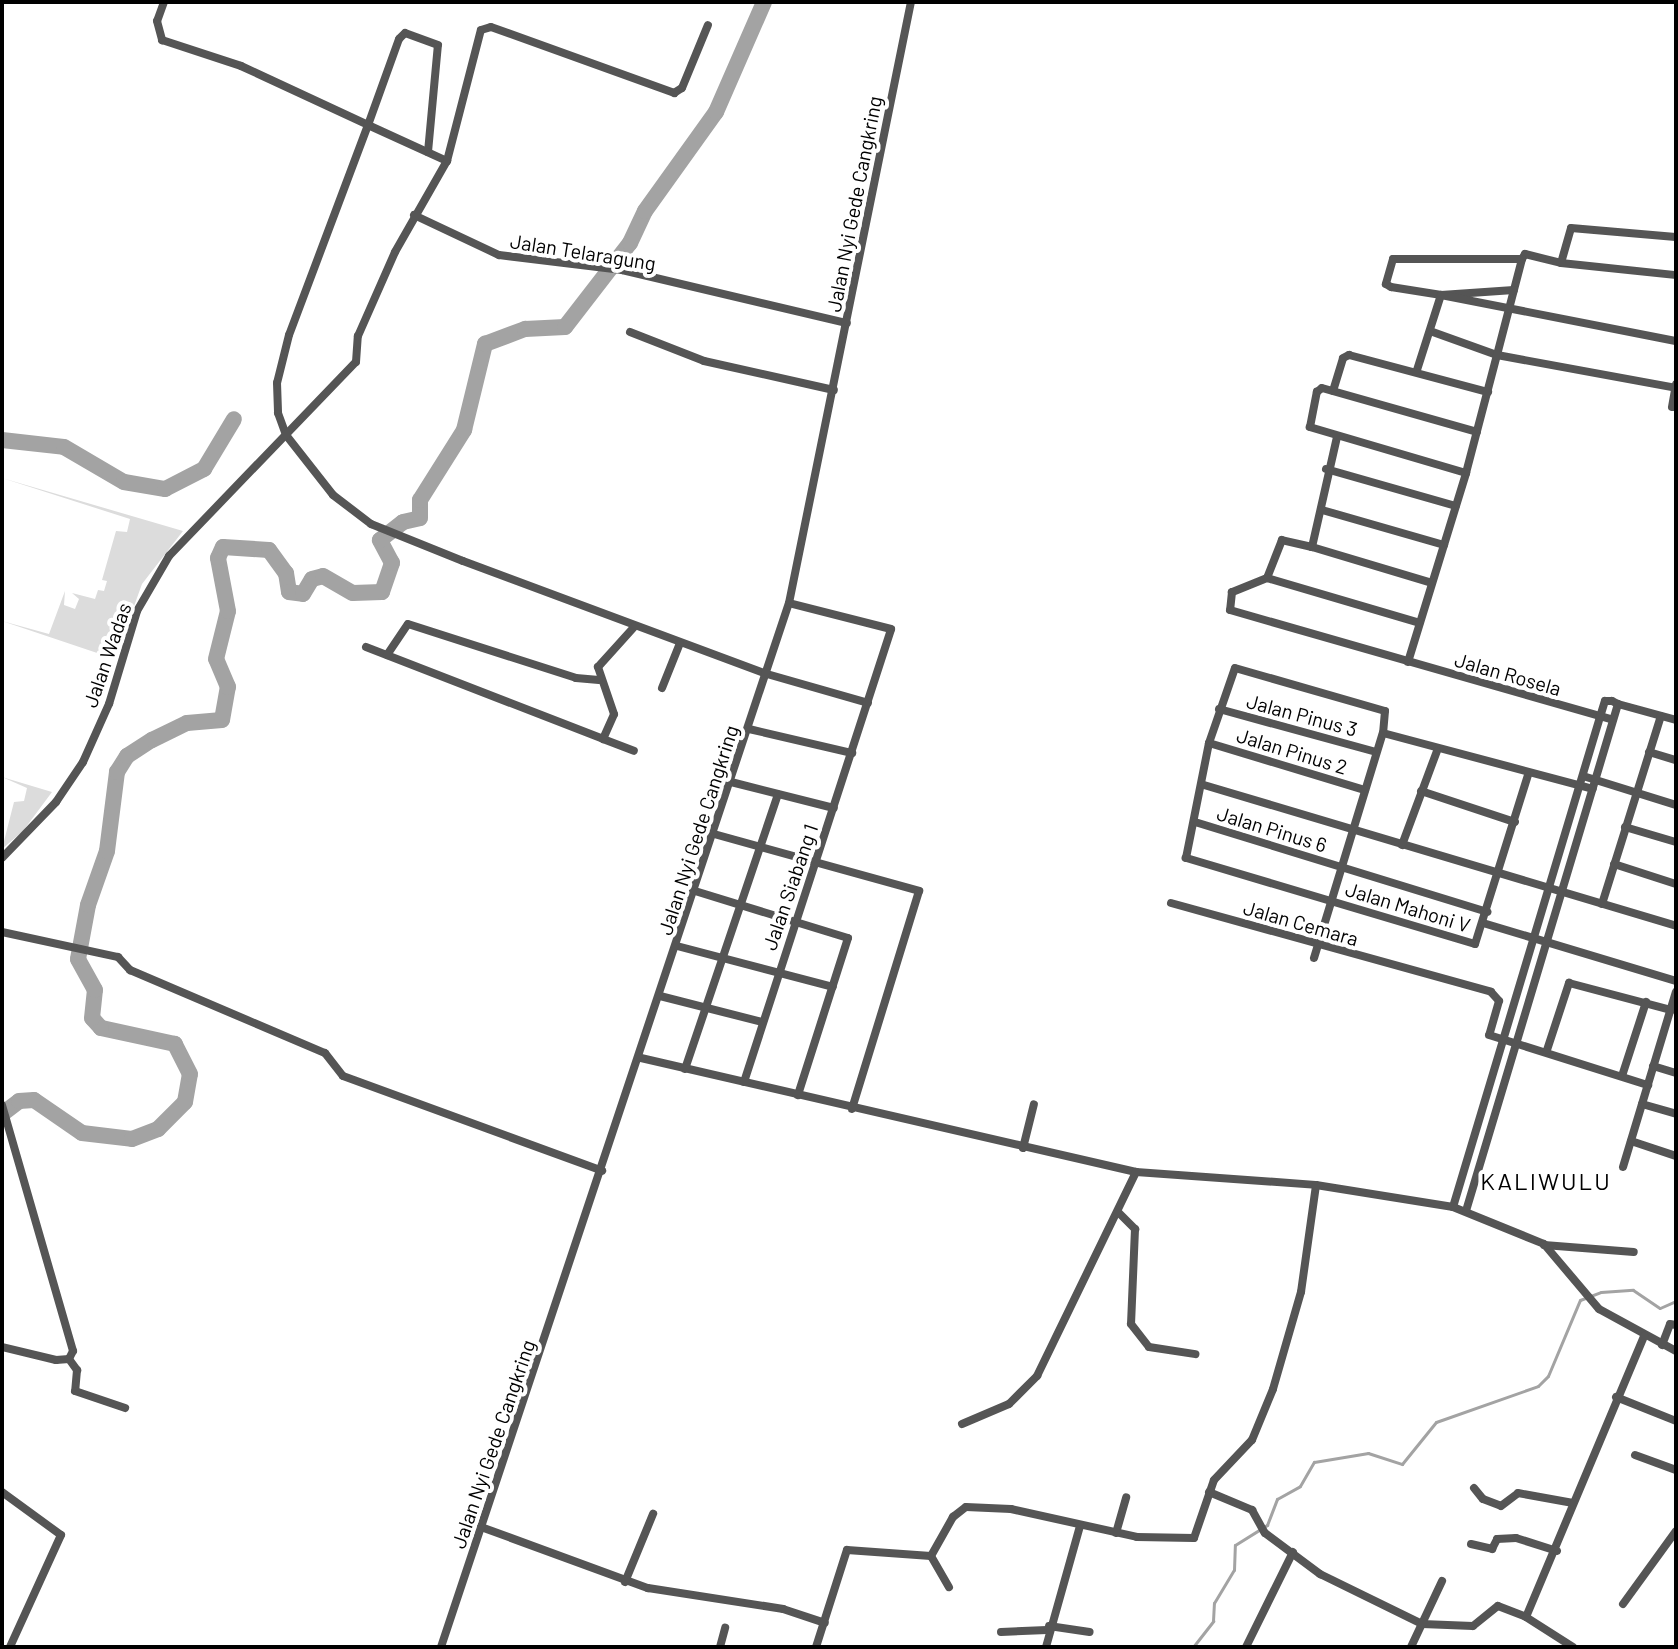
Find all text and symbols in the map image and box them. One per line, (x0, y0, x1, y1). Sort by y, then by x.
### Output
street label: Jalan Nyi Gede Cangkring (821, 94, 887, 314)
street label: Jalan Telaragung (508, 229, 658, 275)
street label: Jalan Wadas (78, 600, 136, 710)
street label: Jalan Rosela (1452, 647, 1564, 701)
street label: Jalan Pinus 3 (1244, 689, 1360, 741)
street label: Jalan Nyi Gede Cangkring (653, 722, 743, 938)
street label: Jalan Pinus 2 (1234, 723, 1350, 779)
street label: Jalan Pinus 6 (1214, 801, 1330, 857)
street label: Jalan Siabang 1 (757, 821, 823, 953)
street label: Jalan Mahoni V (1343, 877, 1473, 937)
street label: Jalan Cemara (1241, 895, 1361, 951)
district label: KALIWULU (1480, 1167, 1612, 1195)
street label: Jalan Nyi Gede Cangkring (446, 1336, 540, 1552)

